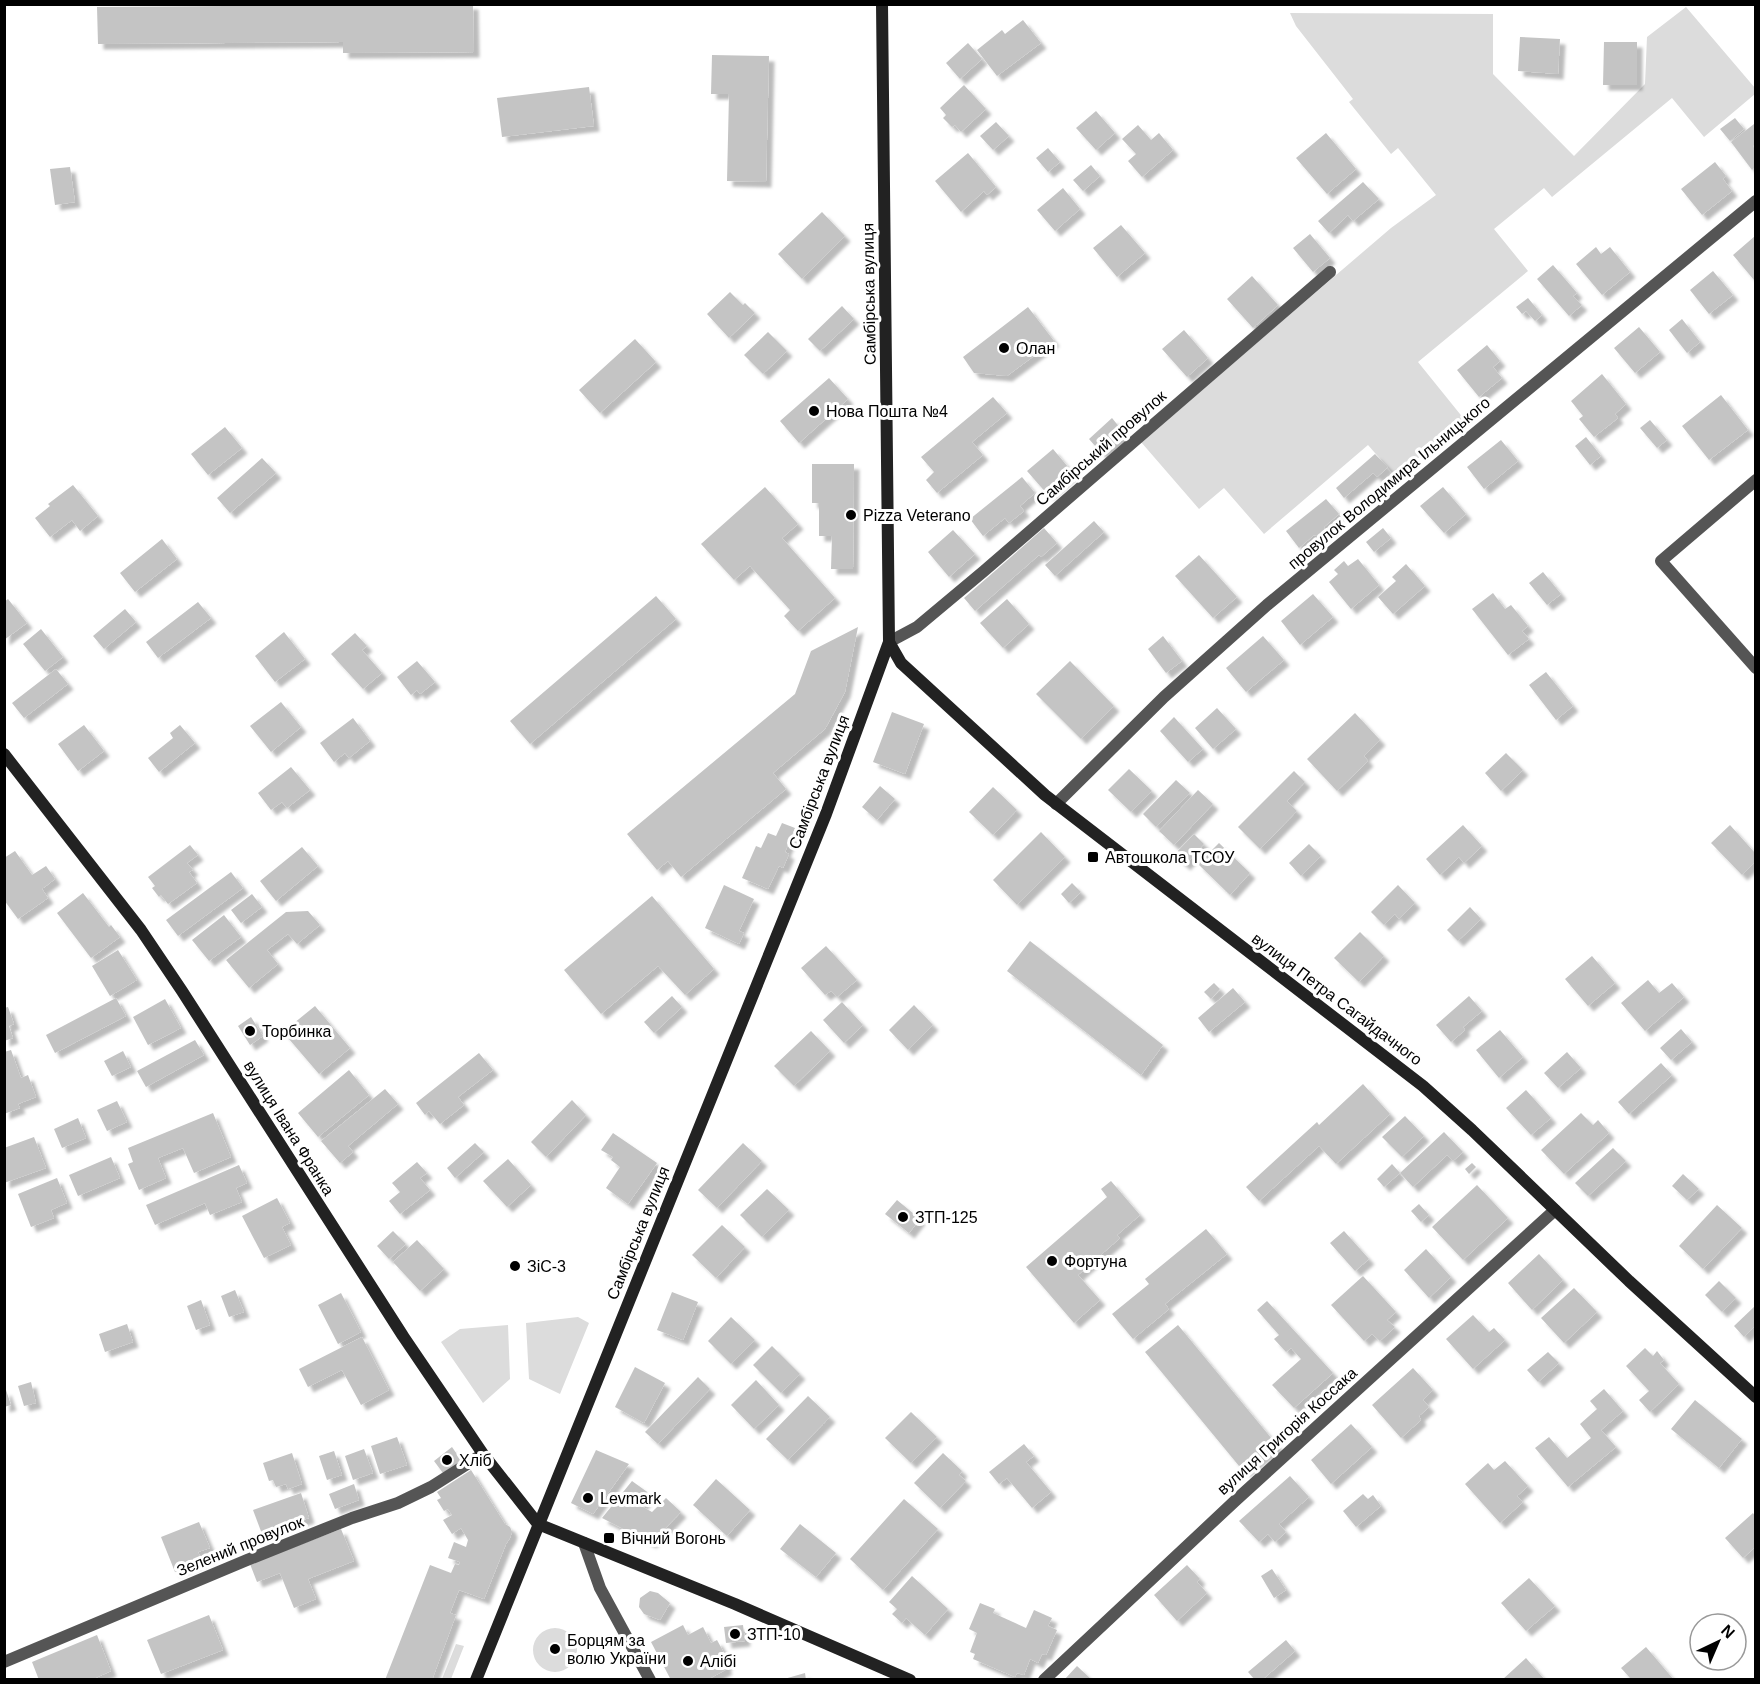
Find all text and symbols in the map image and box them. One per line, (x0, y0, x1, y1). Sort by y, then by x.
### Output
street label: Самбірська вулиця (859, 223, 879, 365)
place label: Олан (1016, 340, 1055, 357)
marker: Олан (997, 341, 1011, 355)
street label: Самбірський провулок (1033, 386, 1170, 509)
street label: провулок Володимира Ільницького (1285, 394, 1493, 572)
place label: Нова Пошта №4 (826, 403, 948, 420)
marker: Нова Пошта №4 (807, 404, 821, 418)
place label: Pizza Veterano (863, 507, 971, 524)
marker: Pizza Veterano (844, 508, 858, 522)
street label: Самбірська вулиця (786, 713, 852, 851)
place label: Автошкола ТСОУ (1105, 849, 1235, 866)
marker: Автошкола ТСОУ (1086, 850, 1100, 864)
street label: вулиця Петра Сагайдачного (1249, 930, 1425, 1068)
place label: Торбинка (262, 1023, 332, 1040)
marker: Торбинка (243, 1024, 257, 1038)
street label: вулиця Івана Франка (241, 1058, 337, 1198)
street label: Самбірська вулиця (604, 1164, 672, 1302)
place label: ЗТП-125 (915, 1209, 978, 1226)
marker: ЗТП-125 (896, 1210, 910, 1224)
place label: Фортуна (1064, 1253, 1127, 1270)
marker: Фортуна (1045, 1254, 1059, 1268)
place label: ЗіС-3 (527, 1258, 566, 1275)
marker: ЗіС-3 (508, 1259, 522, 1273)
street label: вулиця Григорія Коссака (1214, 1364, 1360, 1498)
place label: Хліб (459, 1452, 492, 1469)
marker: Хліб (440, 1453, 454, 1467)
place label: Levmark (600, 1490, 662, 1507)
marker: Levmark (581, 1491, 595, 1505)
street label: Зелений провулок (174, 1512, 307, 1579)
place label: Вічний Вогонь (621, 1530, 726, 1547)
marker: Вічний Вогонь (602, 1531, 616, 1545)
north arrow (1688, 1612, 1748, 1672)
text: N (1718, 1621, 1738, 1642)
place label: ЗТП-10 (747, 1626, 801, 1643)
marker: ЗТП-10 (728, 1627, 742, 1641)
place label: Борцям за волю України (567, 1632, 666, 1667)
marker: Борцям за волю України (548, 1642, 562, 1656)
place label: Алібі (700, 1653, 736, 1670)
marker: Алібі (681, 1654, 695, 1668)

